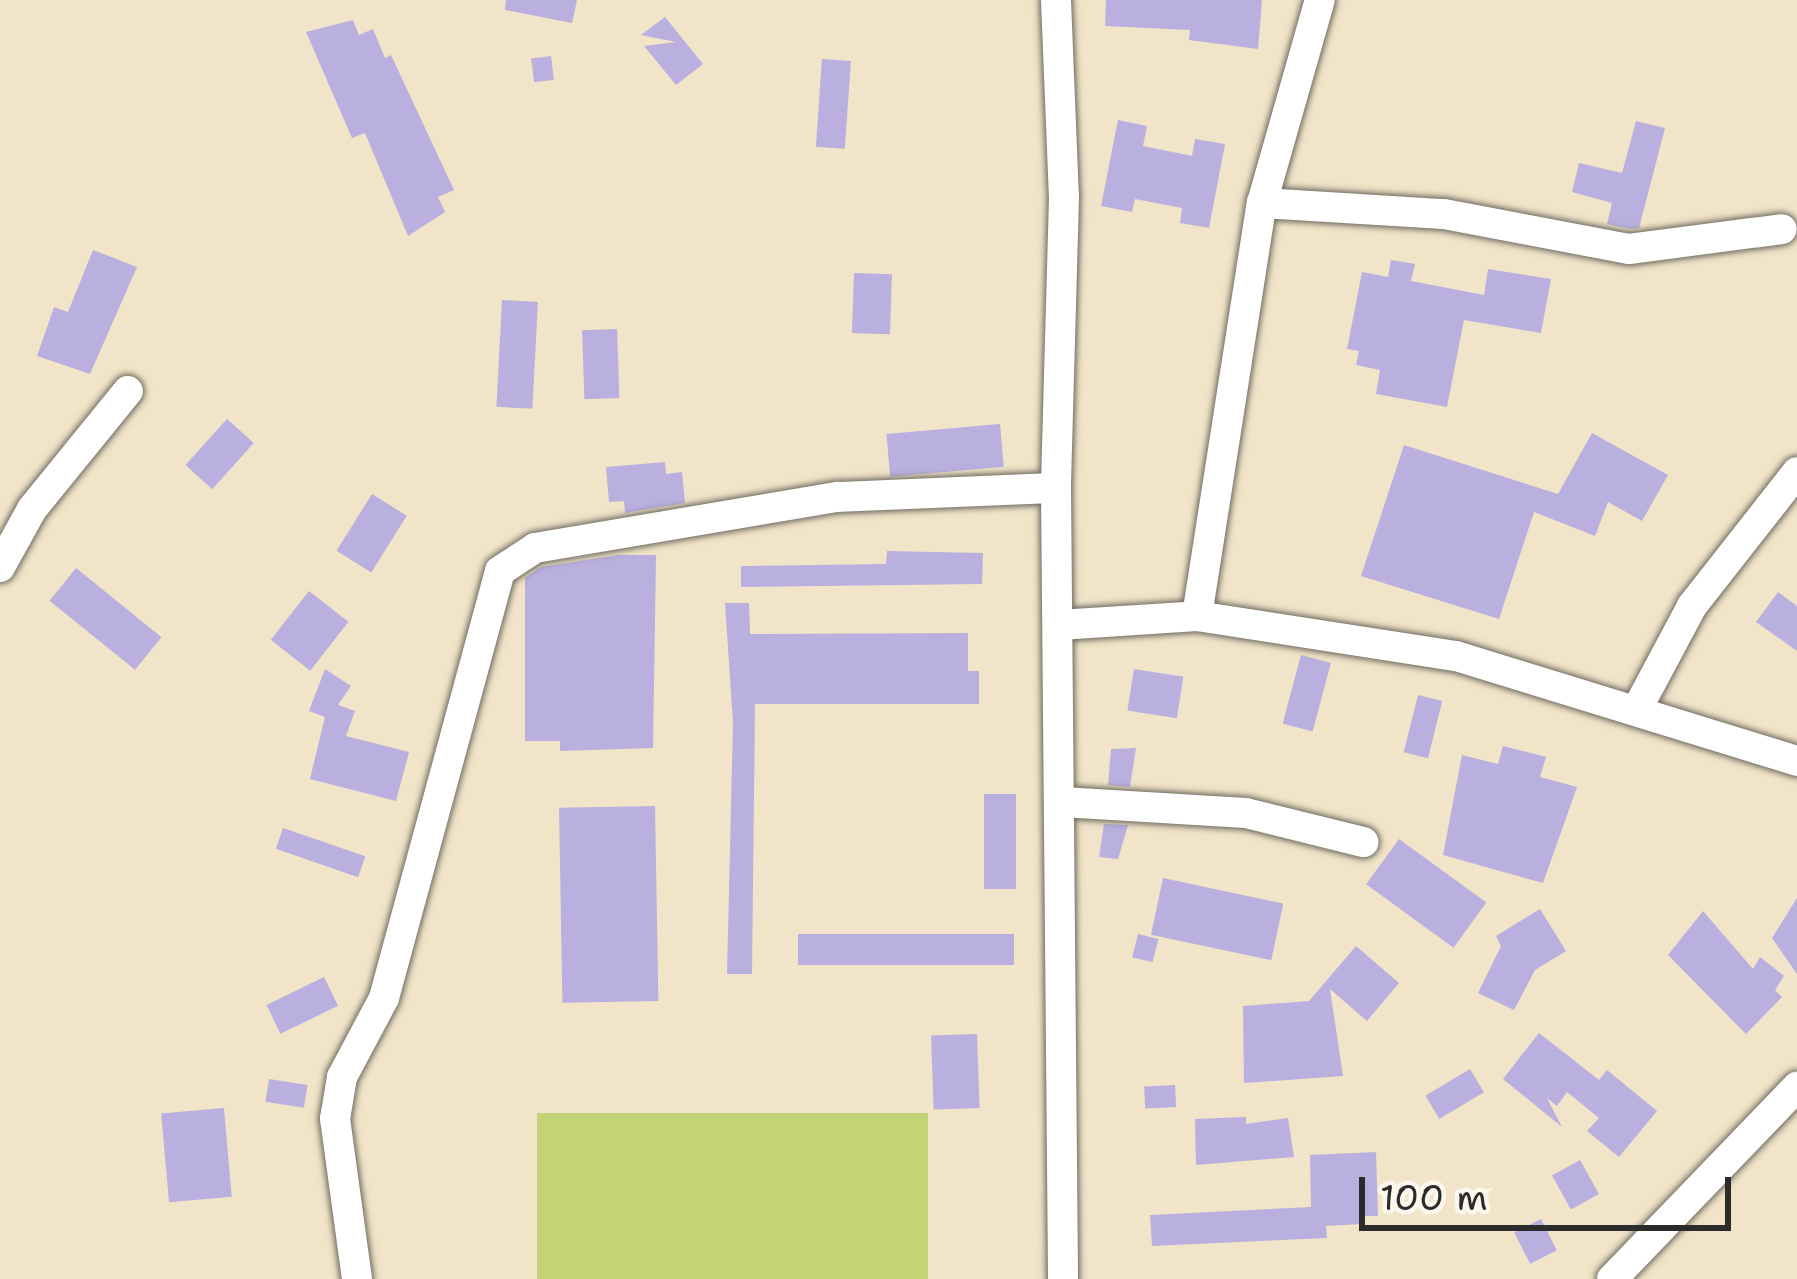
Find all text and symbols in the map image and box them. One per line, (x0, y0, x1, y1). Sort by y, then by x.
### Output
scale bar (1365, 1153, 1737, 1227)
text: 100 m (1380, 1173, 1488, 1222)

